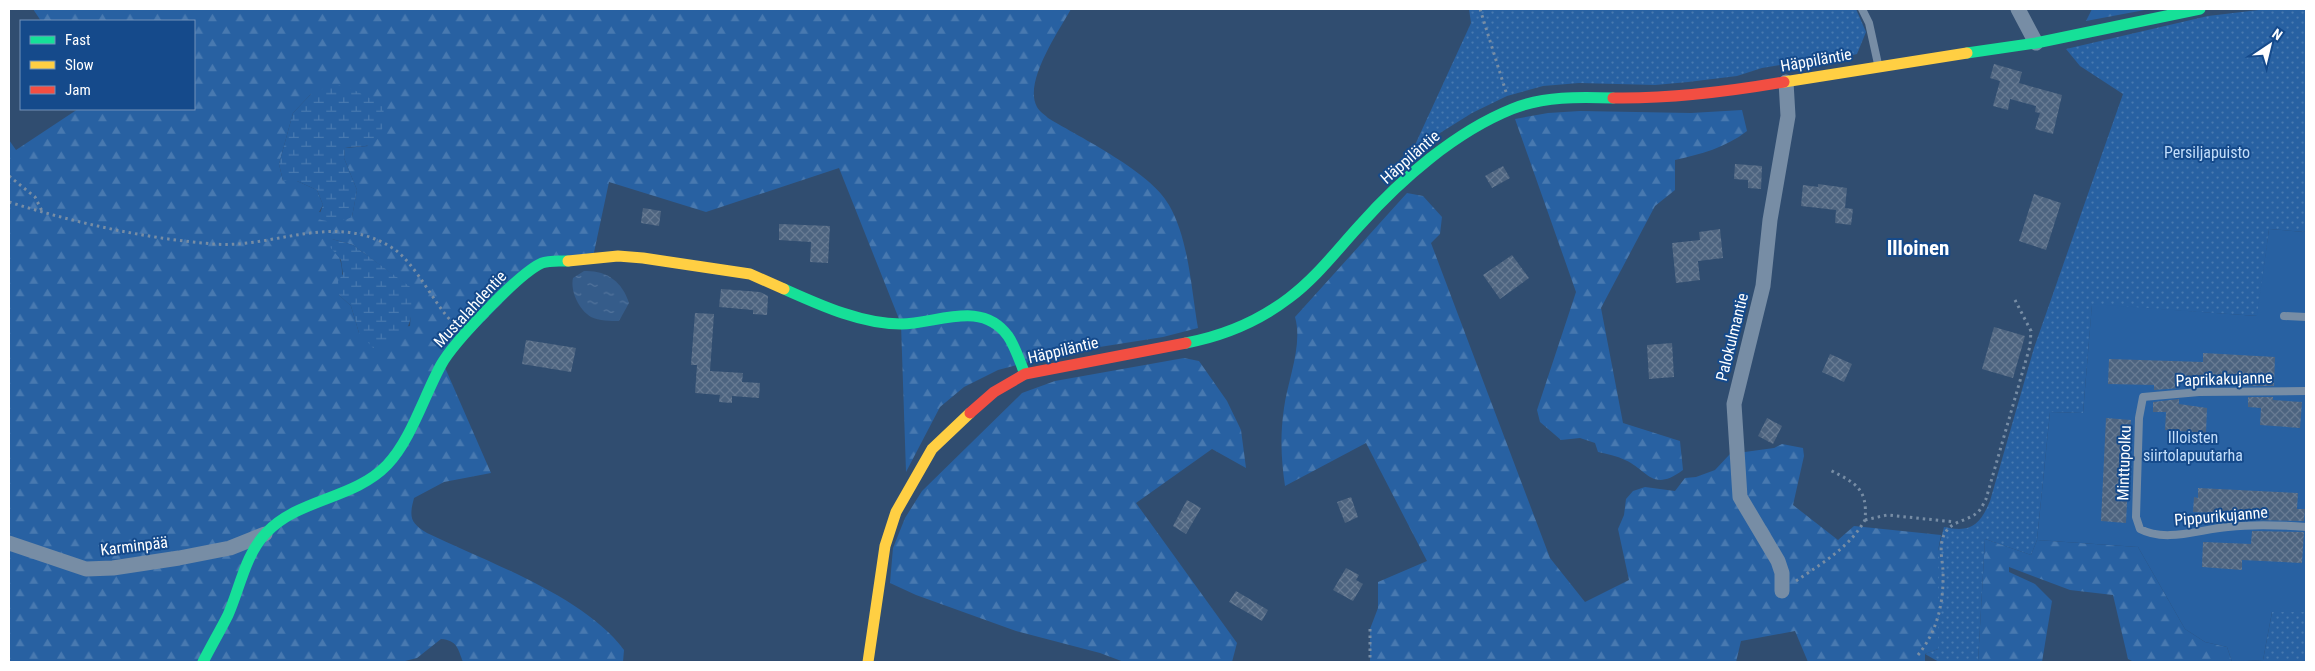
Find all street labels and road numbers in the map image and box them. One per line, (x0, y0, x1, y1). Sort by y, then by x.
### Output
street label: Häppiläntie (1779, 44, 1853, 76)
street label: Häppiläntie (1377, 126, 1443, 188)
street label: Mustalahdentie (430, 267, 510, 351)
street label: Palokulmantie (1712, 291, 1752, 383)
street label: Häppiläntie (1026, 333, 1100, 367)
street label: Paprikakujanne (2175, 368, 2273, 390)
street label: Minttupolku (2113, 425, 2135, 501)
street label: Pippurikujanne (2173, 502, 2269, 530)
street label: Karminpää (99, 532, 169, 560)

